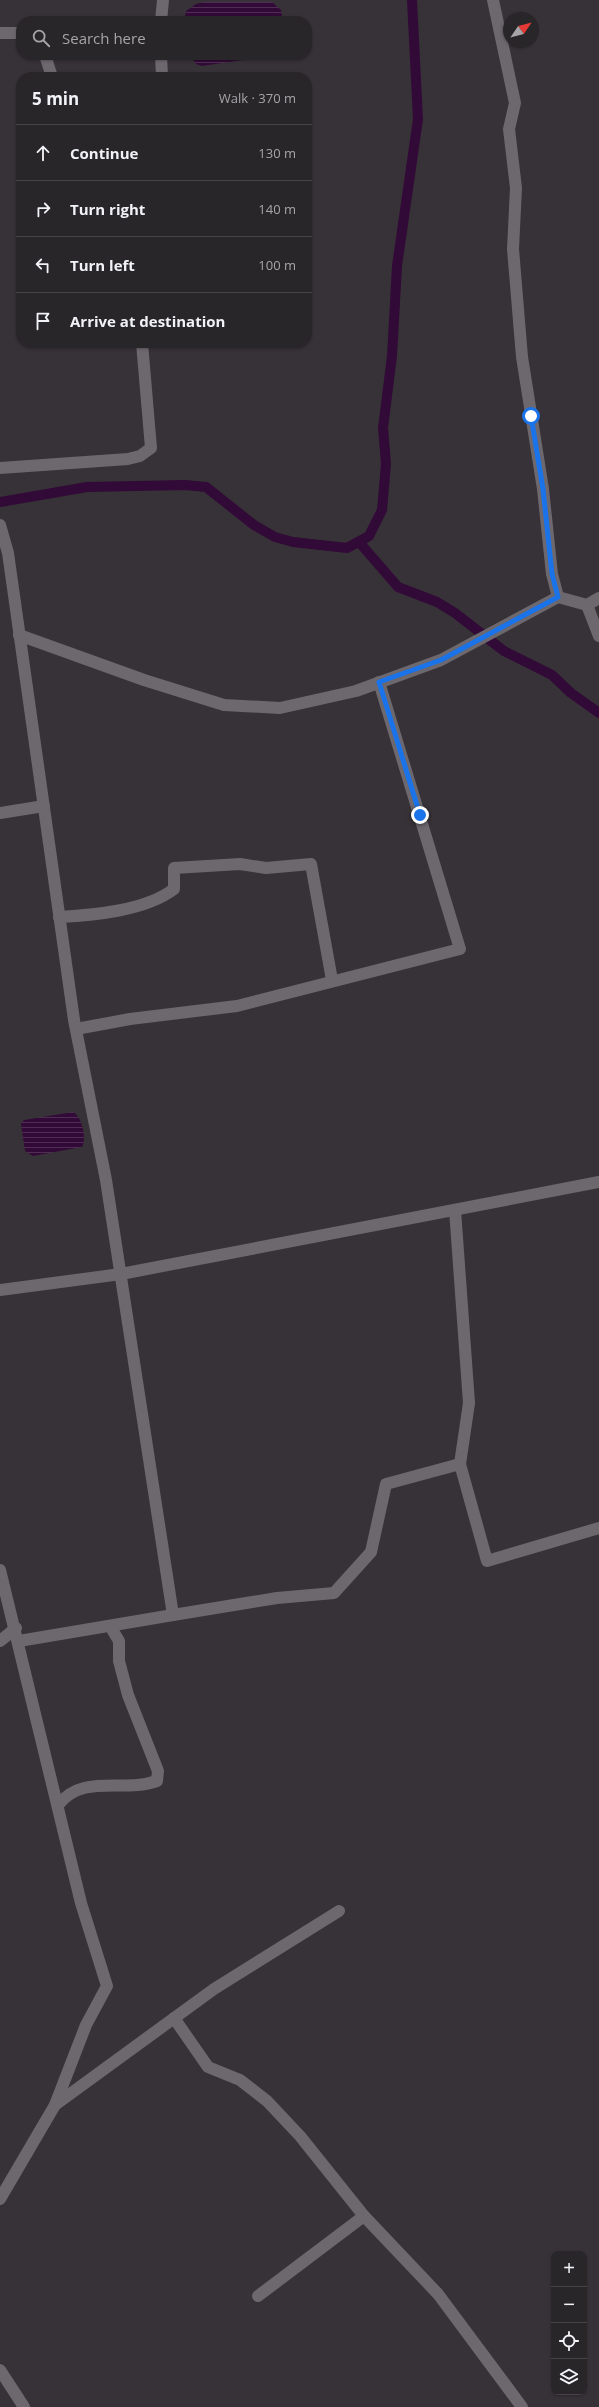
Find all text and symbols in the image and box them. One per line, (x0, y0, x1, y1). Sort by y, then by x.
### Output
north arrow (503, 12, 539, 48)
search box (16, 16, 312, 60)
icon: search (30, 27, 52, 49)
text: Search here (62, 28, 146, 48)
text: 5 min (32, 87, 79, 110)
text: Walk · 370 m (219, 89, 296, 107)
icon: ahead (32, 142, 54, 164)
text: Continue (70, 143, 138, 163)
text: 130 m (258, 144, 296, 162)
icon: right (32, 198, 54, 220)
text: Turn right (70, 199, 145, 219)
text: 140 m (258, 200, 296, 218)
icon: left (32, 254, 54, 276)
text: Turn left (70, 255, 135, 275)
text: 100 m (258, 256, 296, 274)
icon: arrive (32, 310, 54, 332)
text: Arrive at destination (70, 311, 225, 331)
route start (522, 407, 540, 425)
route end (411, 806, 429, 824)
map controls (551, 2251, 587, 2395)
button: + (551, 2251, 587, 2287)
button: − (551, 2287, 587, 2323)
button: locate (551, 2323, 587, 2359)
button: layers (551, 2359, 587, 2395)

